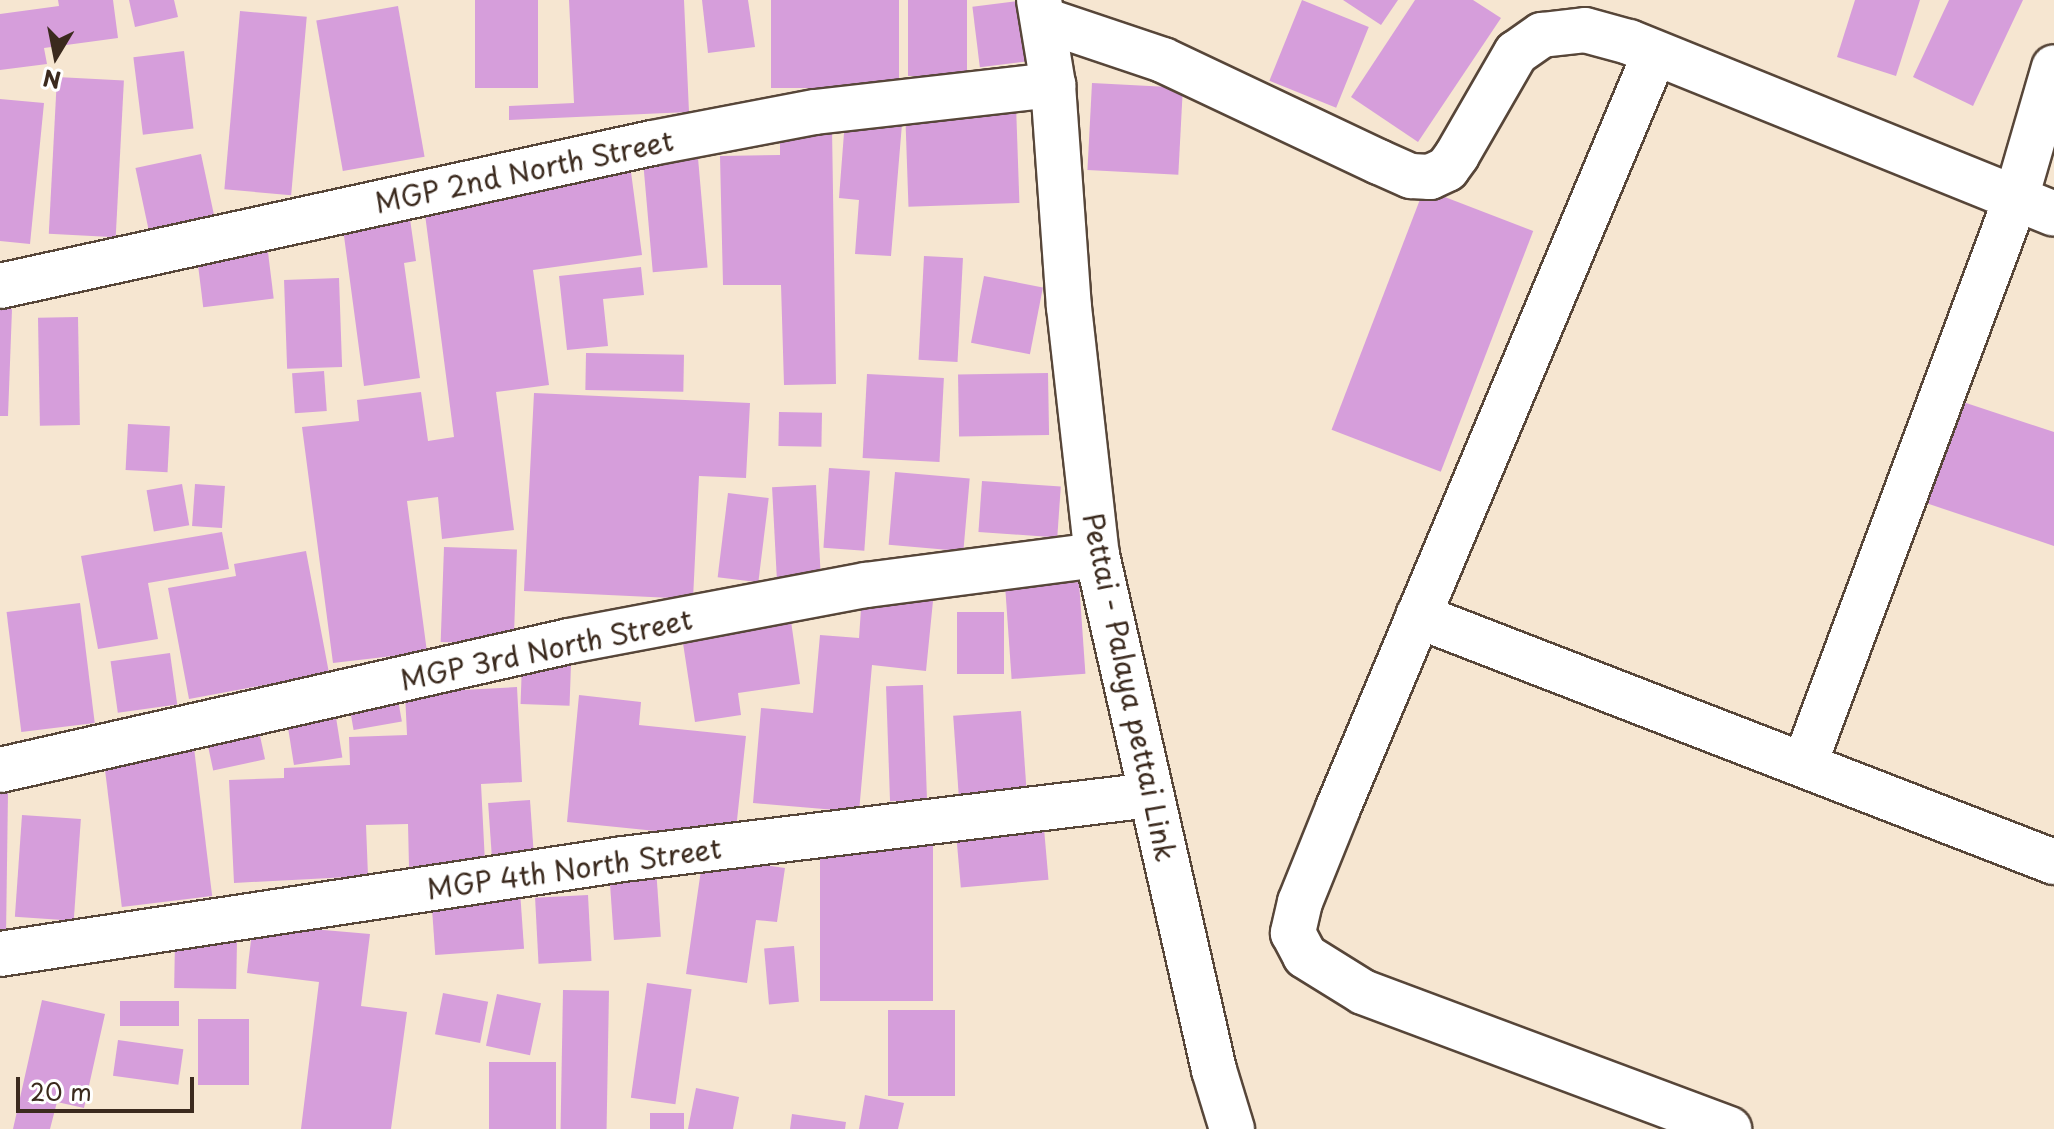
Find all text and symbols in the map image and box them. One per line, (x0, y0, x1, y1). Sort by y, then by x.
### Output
north arrow (16, 16, 96, 96)
text: N (40, 62, 63, 98)
street label: MGP 2nd North Street (369, 122, 679, 220)
street label: Pettai - Palaya pettai Link (1076, 507, 1184, 867)
street label: MGP 3rd North Street (394, 601, 698, 697)
street label: MGP 4th North Street (422, 830, 726, 906)
scale bar (20, 1061, 198, 1111)
text: 20 m (30, 1073, 92, 1109)

